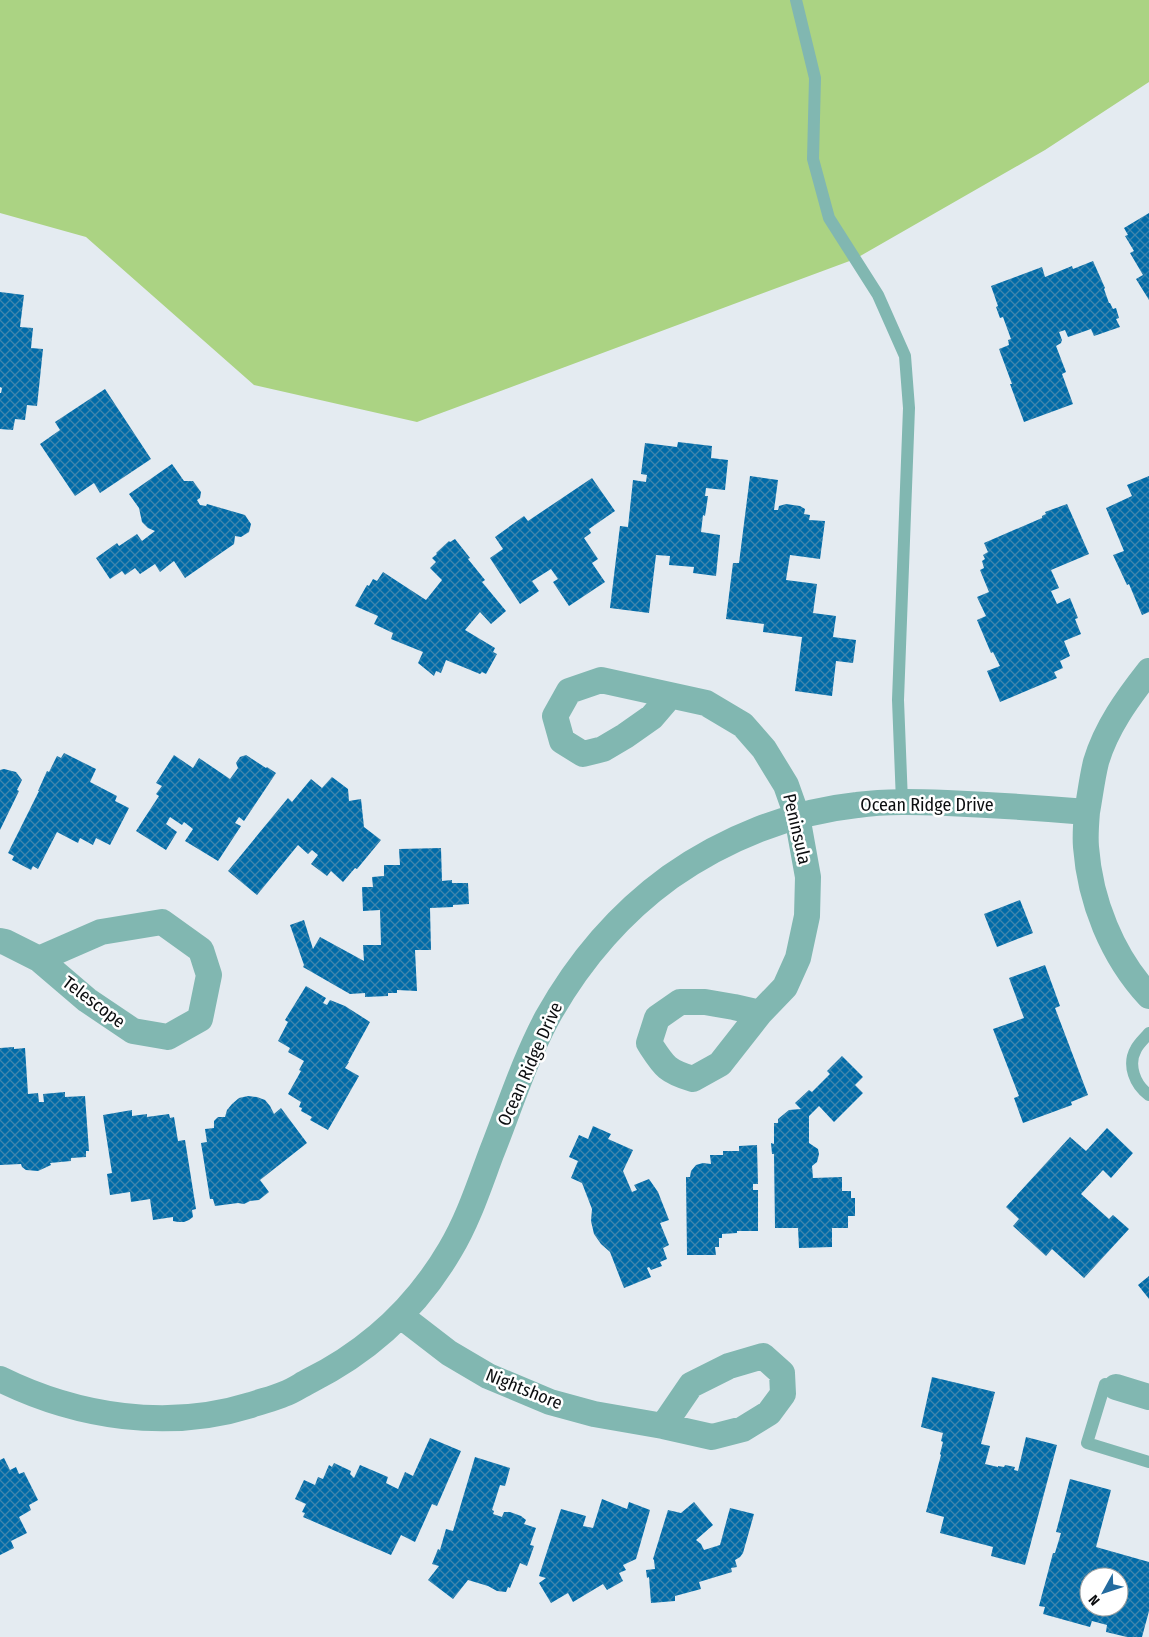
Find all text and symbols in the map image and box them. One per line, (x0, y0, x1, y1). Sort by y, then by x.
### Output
street label: Peninsula (778, 792, 816, 867)
street label: Ocean Ridge Drive (860, 794, 994, 816)
street label: Telescope (58, 971, 130, 1033)
street label: Ocean Ridge Drive (493, 999, 567, 1129)
street label: Nightshore (483, 1364, 566, 1414)
north arrow (1079, 1567, 1129, 1617)
text: N (1085, 1591, 1104, 1609)

